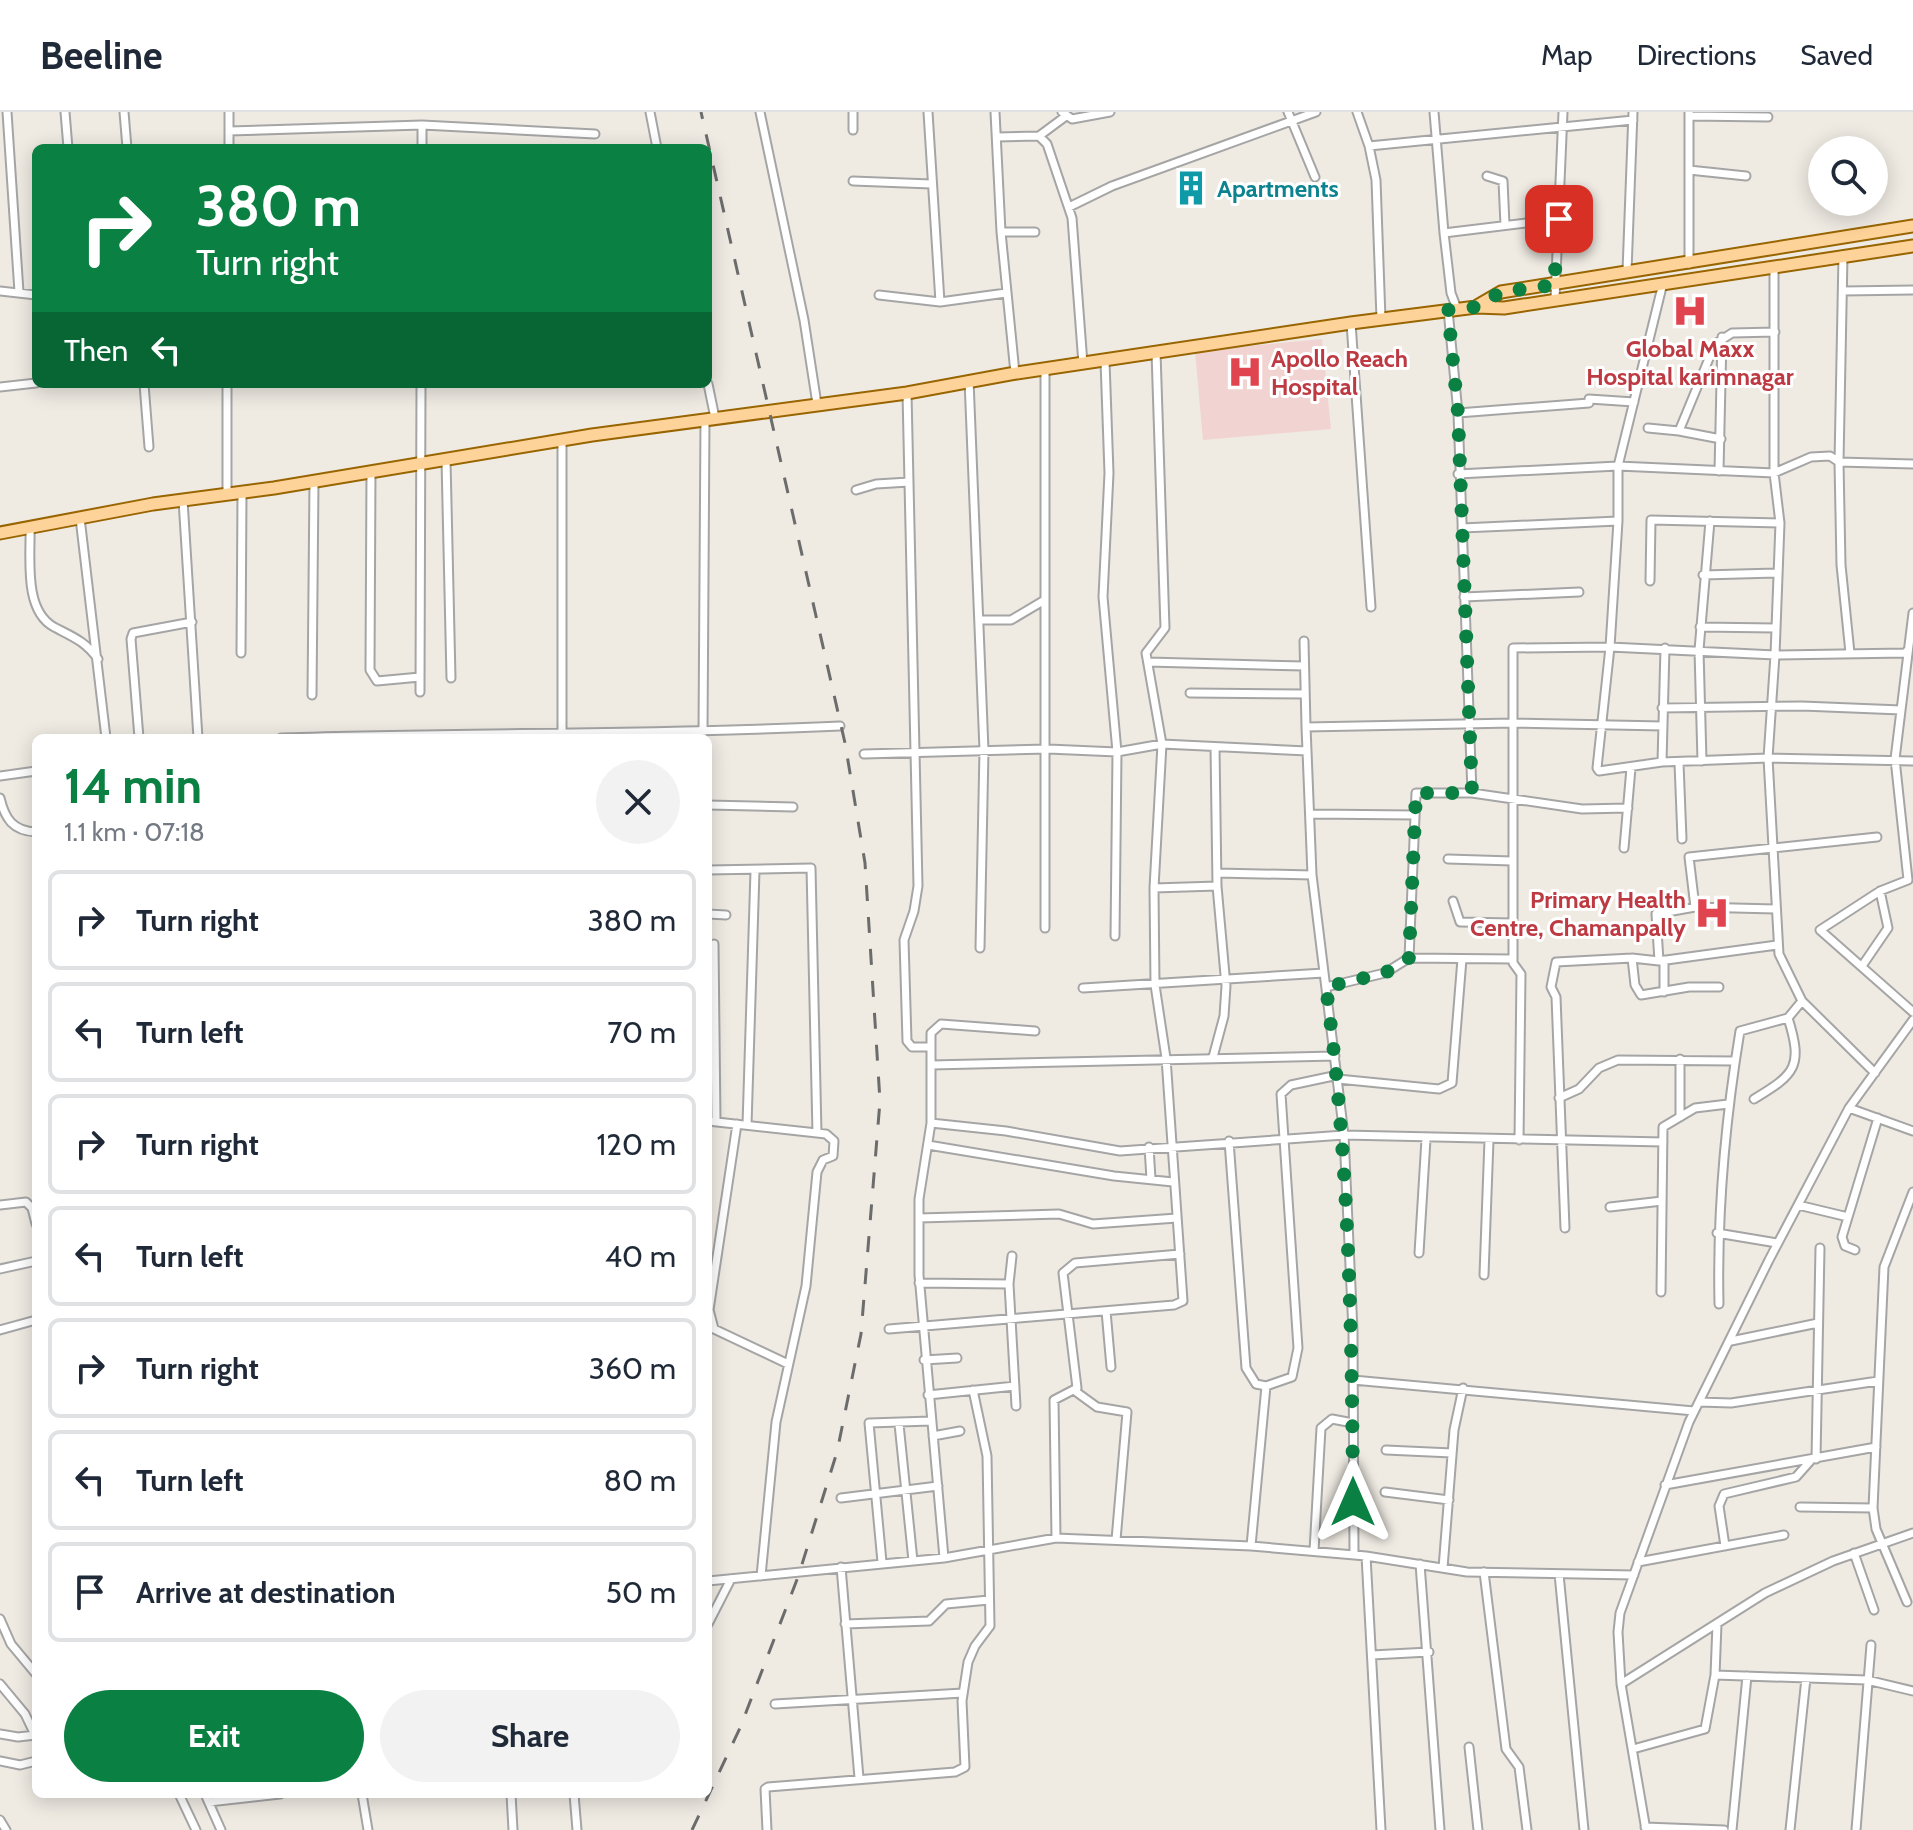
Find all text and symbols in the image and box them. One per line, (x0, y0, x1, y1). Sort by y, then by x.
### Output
text: Beeline (40, 32, 163, 79)
text: Map (1541, 38, 1593, 72)
text: Directions (1637, 38, 1756, 72)
text: Saved (1800, 38, 1873, 72)
map controls (1808, 136, 1888, 216)
button: search (1808, 136, 1888, 216)
building icon: Apartments (1172, 169, 1210, 207)
text: 380 m (196, 172, 361, 240)
place label: Apartments (1217, 174, 1339, 203)
icon: right (64, 176, 168, 280)
pin (1525, 185, 1593, 253)
icon: arrive (1537, 197, 1581, 241)
text: Turn right (196, 240, 339, 284)
hospital icon: Global Maxx Hospital karimnagar (1671, 292, 1709, 330)
icon: left (144, 328, 188, 372)
text: Then (64, 332, 128, 369)
place label: Global Maxx Hospital karimnagar (1586, 334, 1794, 391)
place label: Apollo Reach Hospital (1271, 344, 1408, 401)
hospital icon: Apollo Reach Hospital (1226, 353, 1264, 391)
text: 14 min (64, 757, 202, 815)
button: close (596, 760, 680, 844)
text: 1.1 km · 07:18 (64, 816, 205, 848)
place label: Primary Health Centre, Chamanpally (1470, 885, 1686, 942)
hospital icon: Primary Health Centre, Chamanpally (1693, 894, 1731, 932)
icon: right (68, 898, 112, 942)
text: Turn right (136, 902, 259, 939)
text: 380 m (588, 902, 676, 939)
icon: left (68, 1010, 112, 1054)
text: Turn left (136, 1014, 244, 1051)
text: 70 m (607, 1014, 676, 1051)
icon: right (68, 1122, 112, 1166)
text: Turn right (136, 1126, 259, 1163)
text: 120 m (596, 1126, 676, 1163)
icon: left (68, 1234, 112, 1278)
text: Turn left (136, 1238, 244, 1275)
text: 40 m (605, 1238, 676, 1275)
icon: right (68, 1346, 112, 1390)
text: Turn right (136, 1350, 259, 1387)
text: 360 m (589, 1350, 676, 1387)
icon: left (68, 1458, 112, 1502)
position arrow (1311, 1460, 1395, 1544)
text: Turn left (136, 1462, 244, 1499)
text: 80 m (604, 1462, 676, 1499)
icon: arrive (68, 1570, 112, 1614)
text: Arrive at destination (136, 1574, 396, 1611)
text: 50 m (606, 1574, 676, 1611)
button: Exit (64, 1690, 364, 1782)
button: Share (380, 1690, 680, 1782)

